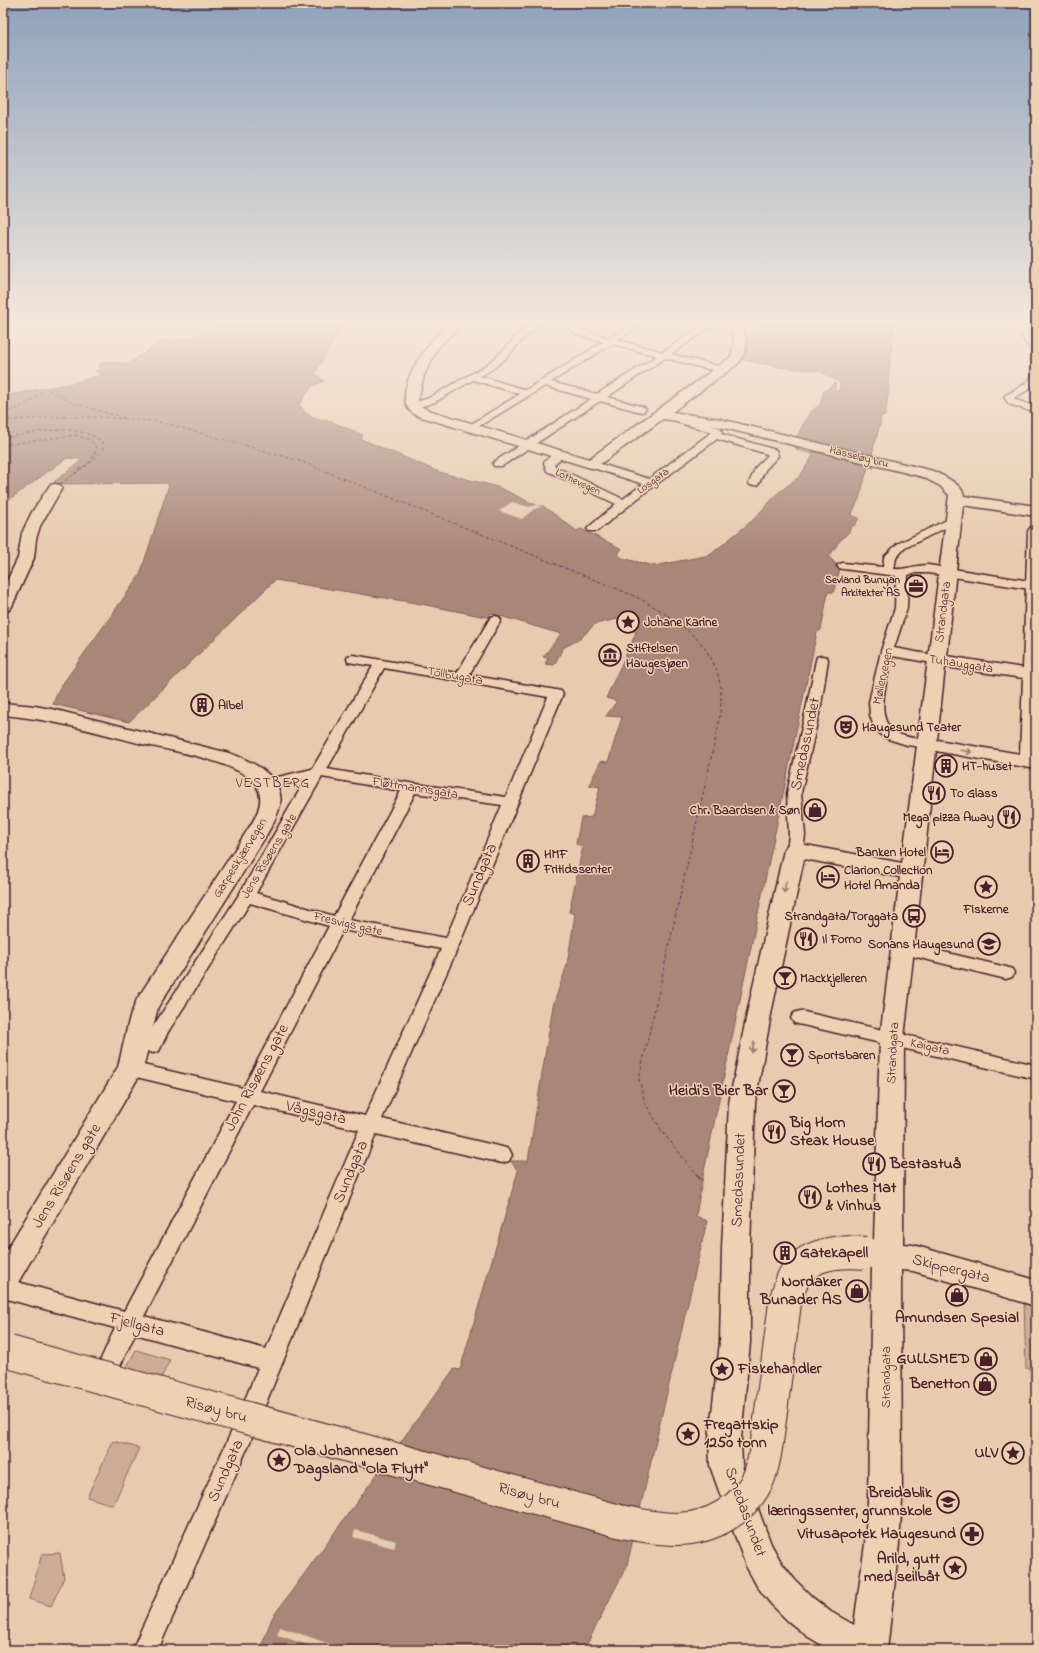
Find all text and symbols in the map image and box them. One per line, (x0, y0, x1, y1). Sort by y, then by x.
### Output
street label: Hasseløy bru (828, 442, 890, 473)
street label: Losgata (634, 464, 673, 499)
street label: Lothevegen (552, 465, 603, 500)
place label: Sevland Bunyan Arkitekter AS (825, 572, 901, 601)
office icon: Sevland Bunyan Arkitekter AS (903, 573, 929, 599)
street label: Strandgata (930, 580, 957, 644)
place icon: Johane Karine (615, 609, 641, 635)
place label: Johane Karine (644, 613, 718, 632)
place label: Stiftelsen Haugesjøen (626, 639, 688, 675)
museum icon: Stiftelsen Haugesjøen (597, 642, 623, 668)
street label: Møllervegen (868, 646, 899, 706)
street label: Tuhauggata (927, 650, 994, 679)
street label: Tollbugata (426, 662, 484, 691)
building icon: Aibel (189, 692, 215, 718)
street label: Smedasundet (784, 695, 828, 793)
place label: Aibel (218, 696, 243, 715)
theatre icon: Haugesund Teater (833, 714, 859, 740)
place label: Haugesund Teater (862, 718, 962, 739)
one-way arrow (960, 747, 973, 755)
building icon: HT-huset (933, 753, 959, 779)
place label: HT-huset (962, 757, 1013, 776)
street label: Fløttmannsgata (369, 772, 459, 805)
district label: VESTBERG (235, 773, 310, 794)
restaurant icon: To Glass (921, 780, 947, 806)
place label: To Glass (950, 784, 998, 803)
shop icon: Chr. Baardsen & Søn (802, 797, 828, 823)
place label: Chr. Baardsen & Søn (690, 801, 801, 820)
restaurant icon: Mega pizza Away (996, 804, 1022, 830)
place label: Mega pizza Away (903, 808, 994, 829)
street label: Jens Risøens gate (236, 810, 303, 903)
street label: Garpeskjærvegen (208, 814, 273, 902)
hotel icon: Banken Hotel (929, 839, 955, 865)
street label: Sundgata (456, 840, 504, 910)
place label: Banken Hotel (855, 843, 926, 862)
place label: HMF Fritidssenter (543, 845, 612, 879)
building icon: HMF Fritidssenter (515, 848, 541, 874)
place label: Clarion Collection Hotel Amanda (844, 861, 933, 895)
hotel icon: Clarion Collection Hotel Amanda (815, 864, 841, 890)
place icon: Fiskerne (973, 874, 999, 900)
one-way arrow (781, 881, 789, 894)
place label: Fiskerne (962, 900, 1010, 919)
bus stop icon: Strandgata/Torggata (901, 903, 927, 929)
street label: Fresvigs gate (311, 907, 384, 942)
place label: Strandgata/Torggata (784, 907, 898, 928)
restaurant icon: Il Forno (793, 926, 819, 952)
place label: Il Forno (822, 930, 862, 949)
school or university icon: Sonans Haugesund (976, 931, 1002, 957)
place label: Sonans Haugesund (868, 935, 975, 956)
bar icon: Mackkjelleren (772, 965, 798, 991)
place label: Mackkjelleren (800, 969, 868, 988)
street label: John Risøens gate (218, 1019, 296, 1136)
street label: Strandgata (882, 1022, 905, 1084)
street label: Kaigata (908, 1033, 952, 1062)
one-way arrow (748, 1041, 756, 1054)
bar icon: Sportsbaren (779, 1042, 805, 1068)
place label: Sportsbaren (808, 1046, 876, 1065)
bar icon: Heidi's Bier Bar (771, 1078, 797, 1104)
place label: Heidi's Bier Bar (669, 1079, 769, 1103)
street label: Vågsgata (282, 1094, 349, 1132)
place label: Big Horn Steak House (789, 1111, 875, 1153)
street label: Jens Risøens gate (26, 1118, 108, 1233)
restaurant icon: Big Horn Steak House (761, 1119, 787, 1145)
street label: Smedasundet (725, 1132, 753, 1227)
street label: Sundgata (327, 1137, 375, 1207)
restaurant icon: Bestastuå (861, 1151, 887, 1177)
place label: Bestastuå (889, 1152, 962, 1176)
place label: Lothes Mat & Vinhus (825, 1176, 897, 1218)
restaurant icon: Lothes Mat & Vinhus (797, 1184, 823, 1210)
building icon: Gatekapell (772, 1240, 798, 1266)
place label: Gatekapell (800, 1241, 868, 1265)
street label: Skippergata (909, 1248, 993, 1290)
place label: Nordaker Bunader AS (759, 1270, 843, 1312)
shop icon: Nordaker Bunader AS (844, 1278, 870, 1304)
shop icon: Amundsen Spesial (944, 1282, 970, 1308)
street label: Fjellgata (106, 1306, 167, 1344)
place label: Amundsen Spesial (895, 1306, 1019, 1330)
street label: Strandgata (877, 1346, 897, 1408)
shop icon: GULLSMED (973, 1346, 999, 1372)
place label: GULLSMED (897, 1347, 970, 1371)
place icon: Fiskehandler (709, 1356, 735, 1382)
place label: Fiskehandler (737, 1357, 823, 1381)
shop icon: Benetton (972, 1371, 998, 1397)
place label: Benetton (909, 1372, 970, 1396)
street label: Risøy bru (182, 1390, 250, 1430)
place label: Fregattskip 1250 tonn (703, 1413, 779, 1455)
place icon: Fregattskip 1250 tonn (675, 1421, 701, 1447)
street label: Sundgata (202, 1436, 250, 1506)
place label: Ola Johannesen Dagsland "Ola Flytt" (293, 1439, 428, 1482)
place icon: ULV (1000, 1440, 1026, 1466)
place label: ULV (974, 1441, 998, 1465)
place icon: Ola Johannesen Dagsland "Ola Flytt" (266, 1447, 292, 1473)
street label: Smedasundet (718, 1464, 773, 1561)
street label: Risøy bru (495, 1476, 563, 1516)
place label: Breidablik læringssenter, grunnskole (767, 1481, 933, 1524)
school or university icon: Breidablik læringssenter, grunnskole (935, 1489, 961, 1515)
pharmacy icon: Vitusapotek Haugesund (959, 1521, 985, 1547)
place label: Vitusapotek Haugesund (796, 1522, 956, 1547)
place label: Arild, gutt med seilbåt (864, 1547, 941, 1589)
place icon: Arild, gutt med seilbåt (942, 1555, 968, 1581)

